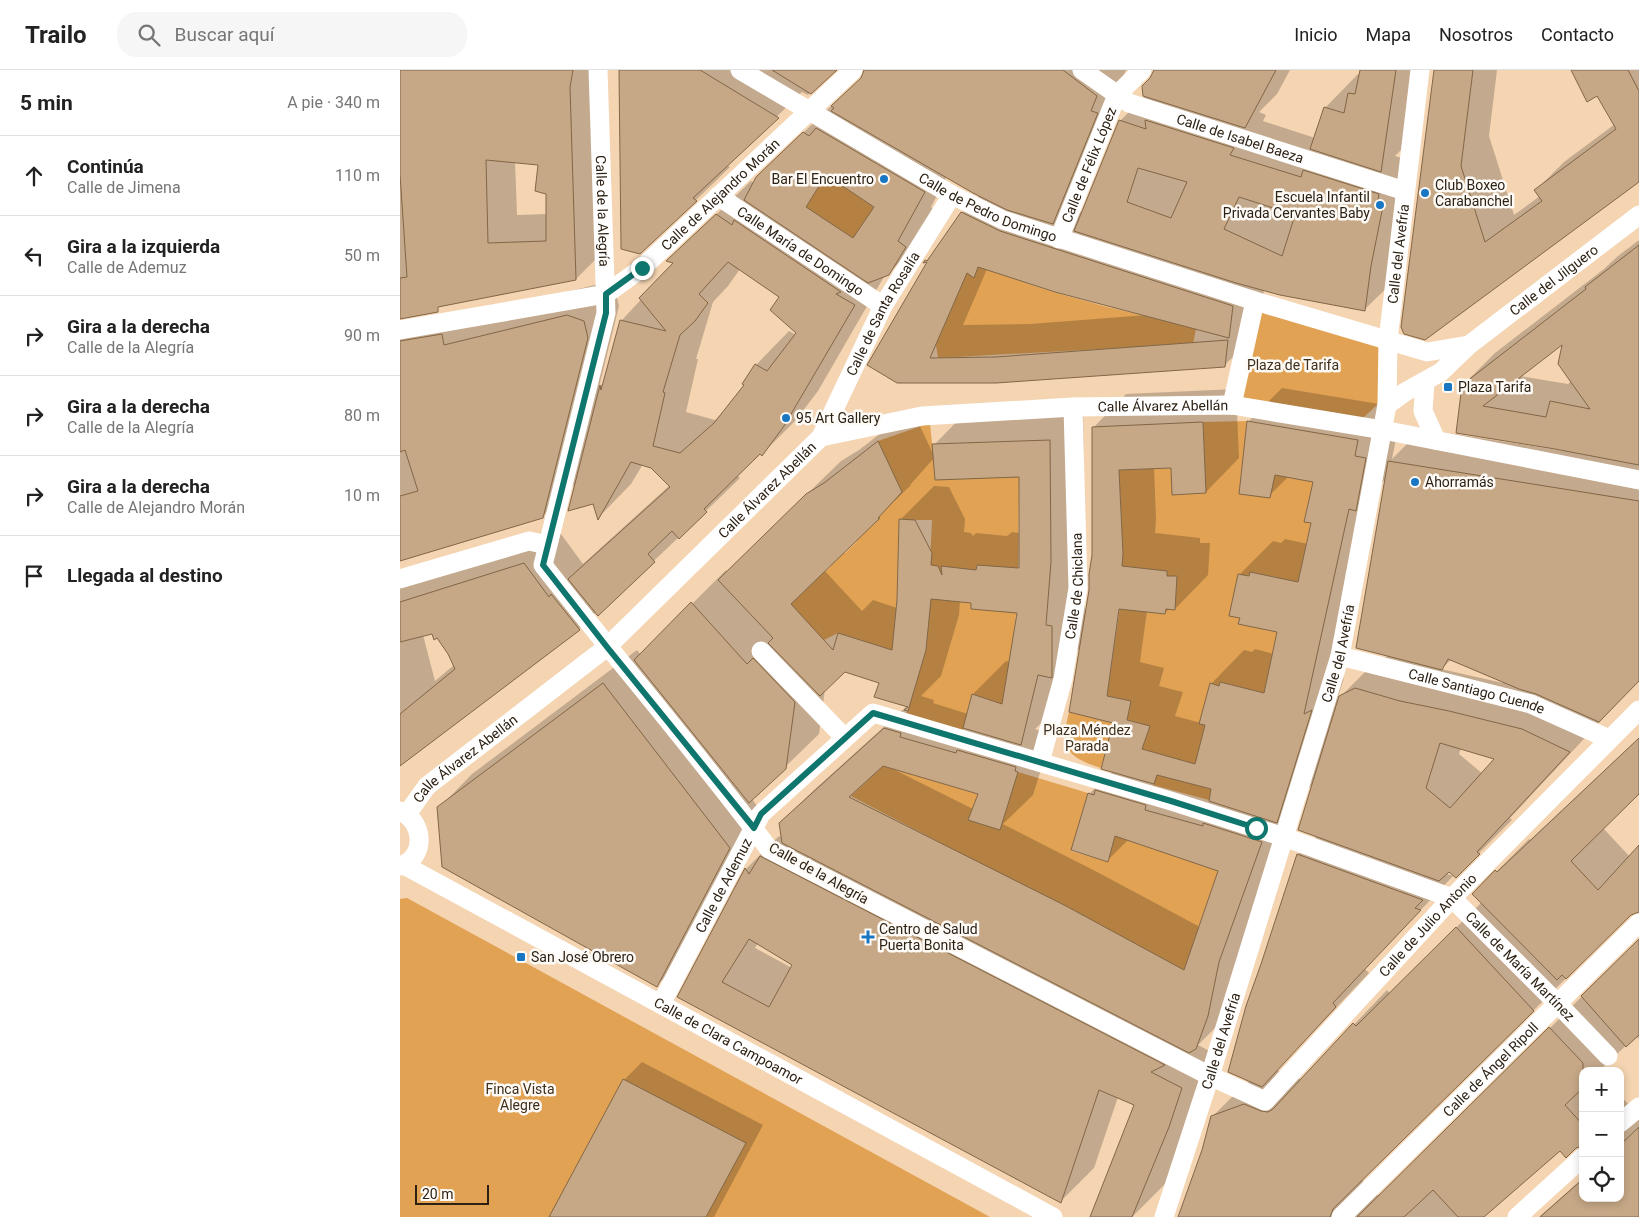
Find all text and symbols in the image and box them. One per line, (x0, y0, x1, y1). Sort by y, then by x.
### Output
search box (117, 12, 467, 57)
text: Trailo (25, 21, 87, 49)
icon: search (135, 21, 163, 49)
text: Buscar aquí (175, 23, 274, 46)
text: Inicio (1294, 24, 1338, 45)
text: Mapa (1366, 24, 1411, 45)
text: Nosotros (1439, 24, 1513, 45)
text: Contacto (1541, 24, 1614, 45)
text: 5 min (20, 91, 73, 115)
text: A pie · 340 m (287, 93, 380, 112)
street label: Calle de Félix López (1058, 105, 1119, 225)
street label: Calle de Isabel Baeza (1174, 111, 1306, 166)
street label: Calle de Alejandro Morán (658, 135, 783, 254)
text: Continúa (67, 155, 144, 178)
street label: Calle de la Alegría (593, 155, 612, 267)
icon: ahead (20, 162, 48, 190)
text: 110 m (335, 166, 380, 185)
street label: Calle de Pedro Domingo (916, 169, 1059, 245)
place label: Bar El Encuentro (772, 171, 874, 187)
marker: Bar El Encuentro (878, 173, 890, 185)
place label: Club Boxeo Carabanchel (1435, 177, 1513, 209)
text: Calle de Jimena (67, 178, 181, 197)
marker: Club Boxeo Carabanchel (1419, 187, 1431, 199)
place label: Escuela Infantil Privada Cervantes Baby (1223, 189, 1370, 221)
marker: Escuela Infantil Privada Cervantes Baby (1374, 199, 1386, 211)
street label: Calle María de Domingo (734, 203, 867, 299)
street label: Calle del Avefría (1384, 203, 1412, 305)
text: Gira a la izquierda (67, 235, 220, 258)
street label: Calle del Jilguero (1506, 241, 1601, 319)
icon: left (20, 242, 48, 270)
text: 50 m (344, 246, 380, 265)
street label: Calle de Santa Rosalía (843, 249, 923, 378)
route end (631, 257, 654, 280)
text: Calle de Ademuz (67, 258, 187, 277)
text: Gira a la derecha (67, 315, 210, 338)
icon: right (20, 322, 48, 350)
text: 90 m (344, 326, 380, 345)
text: Calle de la Alegría (67, 338, 194, 357)
park label: Plaza de Tarifa (1247, 357, 1339, 373)
place label: Plaza Tarifa (1458, 379, 1531, 395)
marker: Plaza Tarifa (1442, 381, 1454, 393)
text: Gira a la derecha (67, 395, 210, 418)
street label: Calle Álvarez Abellán (1098, 397, 1228, 415)
icon: right (20, 402, 48, 430)
text: 80 m (344, 406, 380, 425)
place label: 95 Art Gallery (796, 410, 881, 426)
marker: 95 Art Gallery (780, 412, 792, 424)
text: Calle de la Alegría (67, 418, 194, 437)
street label: Calle Álvarez Abellán (715, 439, 819, 541)
place label: Ahorramás (1425, 474, 1494, 490)
text: Gira a la derecha (67, 475, 210, 498)
marker: Ahorramás (1409, 476, 1421, 488)
icon: right (20, 482, 48, 510)
text: 10 m (344, 486, 380, 505)
text: Calle de Alejandro Morán (67, 498, 245, 517)
street label: Calle de Chiclana (1062, 533, 1086, 641)
icon: arrive (20, 562, 48, 590)
text: Llegada al destino (67, 564, 223, 587)
street label: Calle del Avefría (1318, 603, 1357, 704)
street label: Calle Santiago Cuende (1407, 665, 1547, 717)
street label: Calle Álvarez Abellán (410, 711, 520, 806)
park label: Plaza Méndez Parada (1043, 722, 1131, 754)
route start (1245, 817, 1268, 840)
street label: Calle de Ademuz (692, 835, 755, 935)
street label: Calle de la Alegría (766, 839, 872, 907)
street label: Calle de Julio Antonio (1376, 870, 1480, 980)
street label: Calle de María Martínez (1462, 908, 1578, 1024)
place label: Centro de Salud Puerta Bonita (879, 921, 978, 953)
marker: Centro de Salud Puerta Bonita (861, 930, 875, 944)
place label: San José Obrero (531, 949, 634, 965)
marker: San José Obrero (515, 951, 527, 963)
street label: Calle del Avefría (1198, 991, 1243, 1091)
street label: Calle de Clara Campoamor (651, 994, 806, 1088)
street label: Calle de Ángel Ripoll (1440, 1019, 1541, 1120)
map controls (1579, 1067, 1624, 1202)
button: + (1579, 1067, 1624, 1112)
park label: Finca Vista Alegre (485, 1081, 555, 1113)
button: − (1579, 1112, 1624, 1157)
button: locate (1579, 1157, 1624, 1202)
scale bar (415, 1182, 489, 1205)
text: 20 m (422, 1186, 454, 1202)

